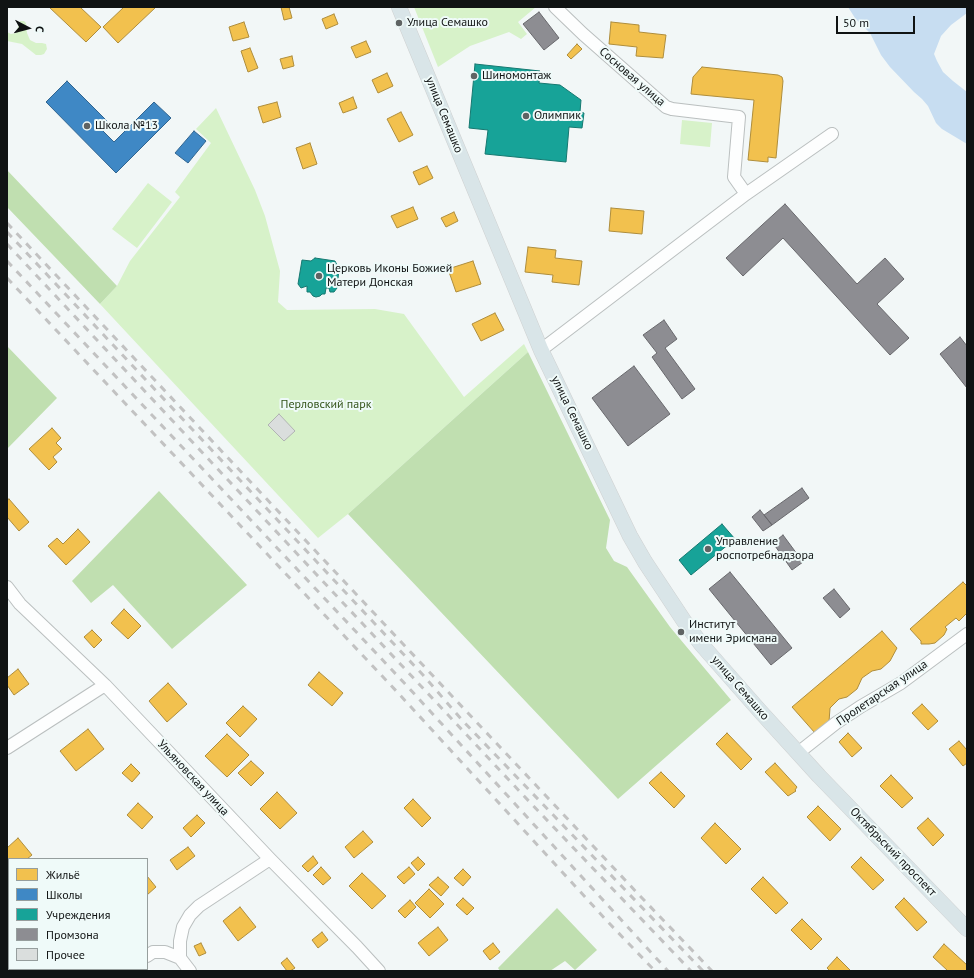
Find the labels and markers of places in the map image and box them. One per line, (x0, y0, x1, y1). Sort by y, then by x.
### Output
place label: Улица Семашко (407, 16, 488, 30)
marker: Улица Семашко (394, 18, 404, 28)
place label: Шиномонтаж (482, 69, 551, 83)
marker: Шиномонтаж (469, 71, 479, 81)
place label: Олимпик (534, 109, 581, 123)
marker: Олимпик (521, 111, 531, 121)
place label: Школа №13 (95, 119, 158, 133)
marker: Школа №13 (82, 121, 92, 131)
place label: Церковь Иконы Божией Матери Донская (327, 262, 452, 290)
marker: Церковь Иконы Божией Матери Донская (314, 271, 324, 281)
place label: Управление роспотребнадзора (716, 535, 814, 563)
marker: Управление роспотребнадзора (703, 544, 713, 554)
place label: Институт имени Эрисмана (689, 618, 777, 646)
marker: Институт имени Эрисмана (676, 627, 686, 637)

